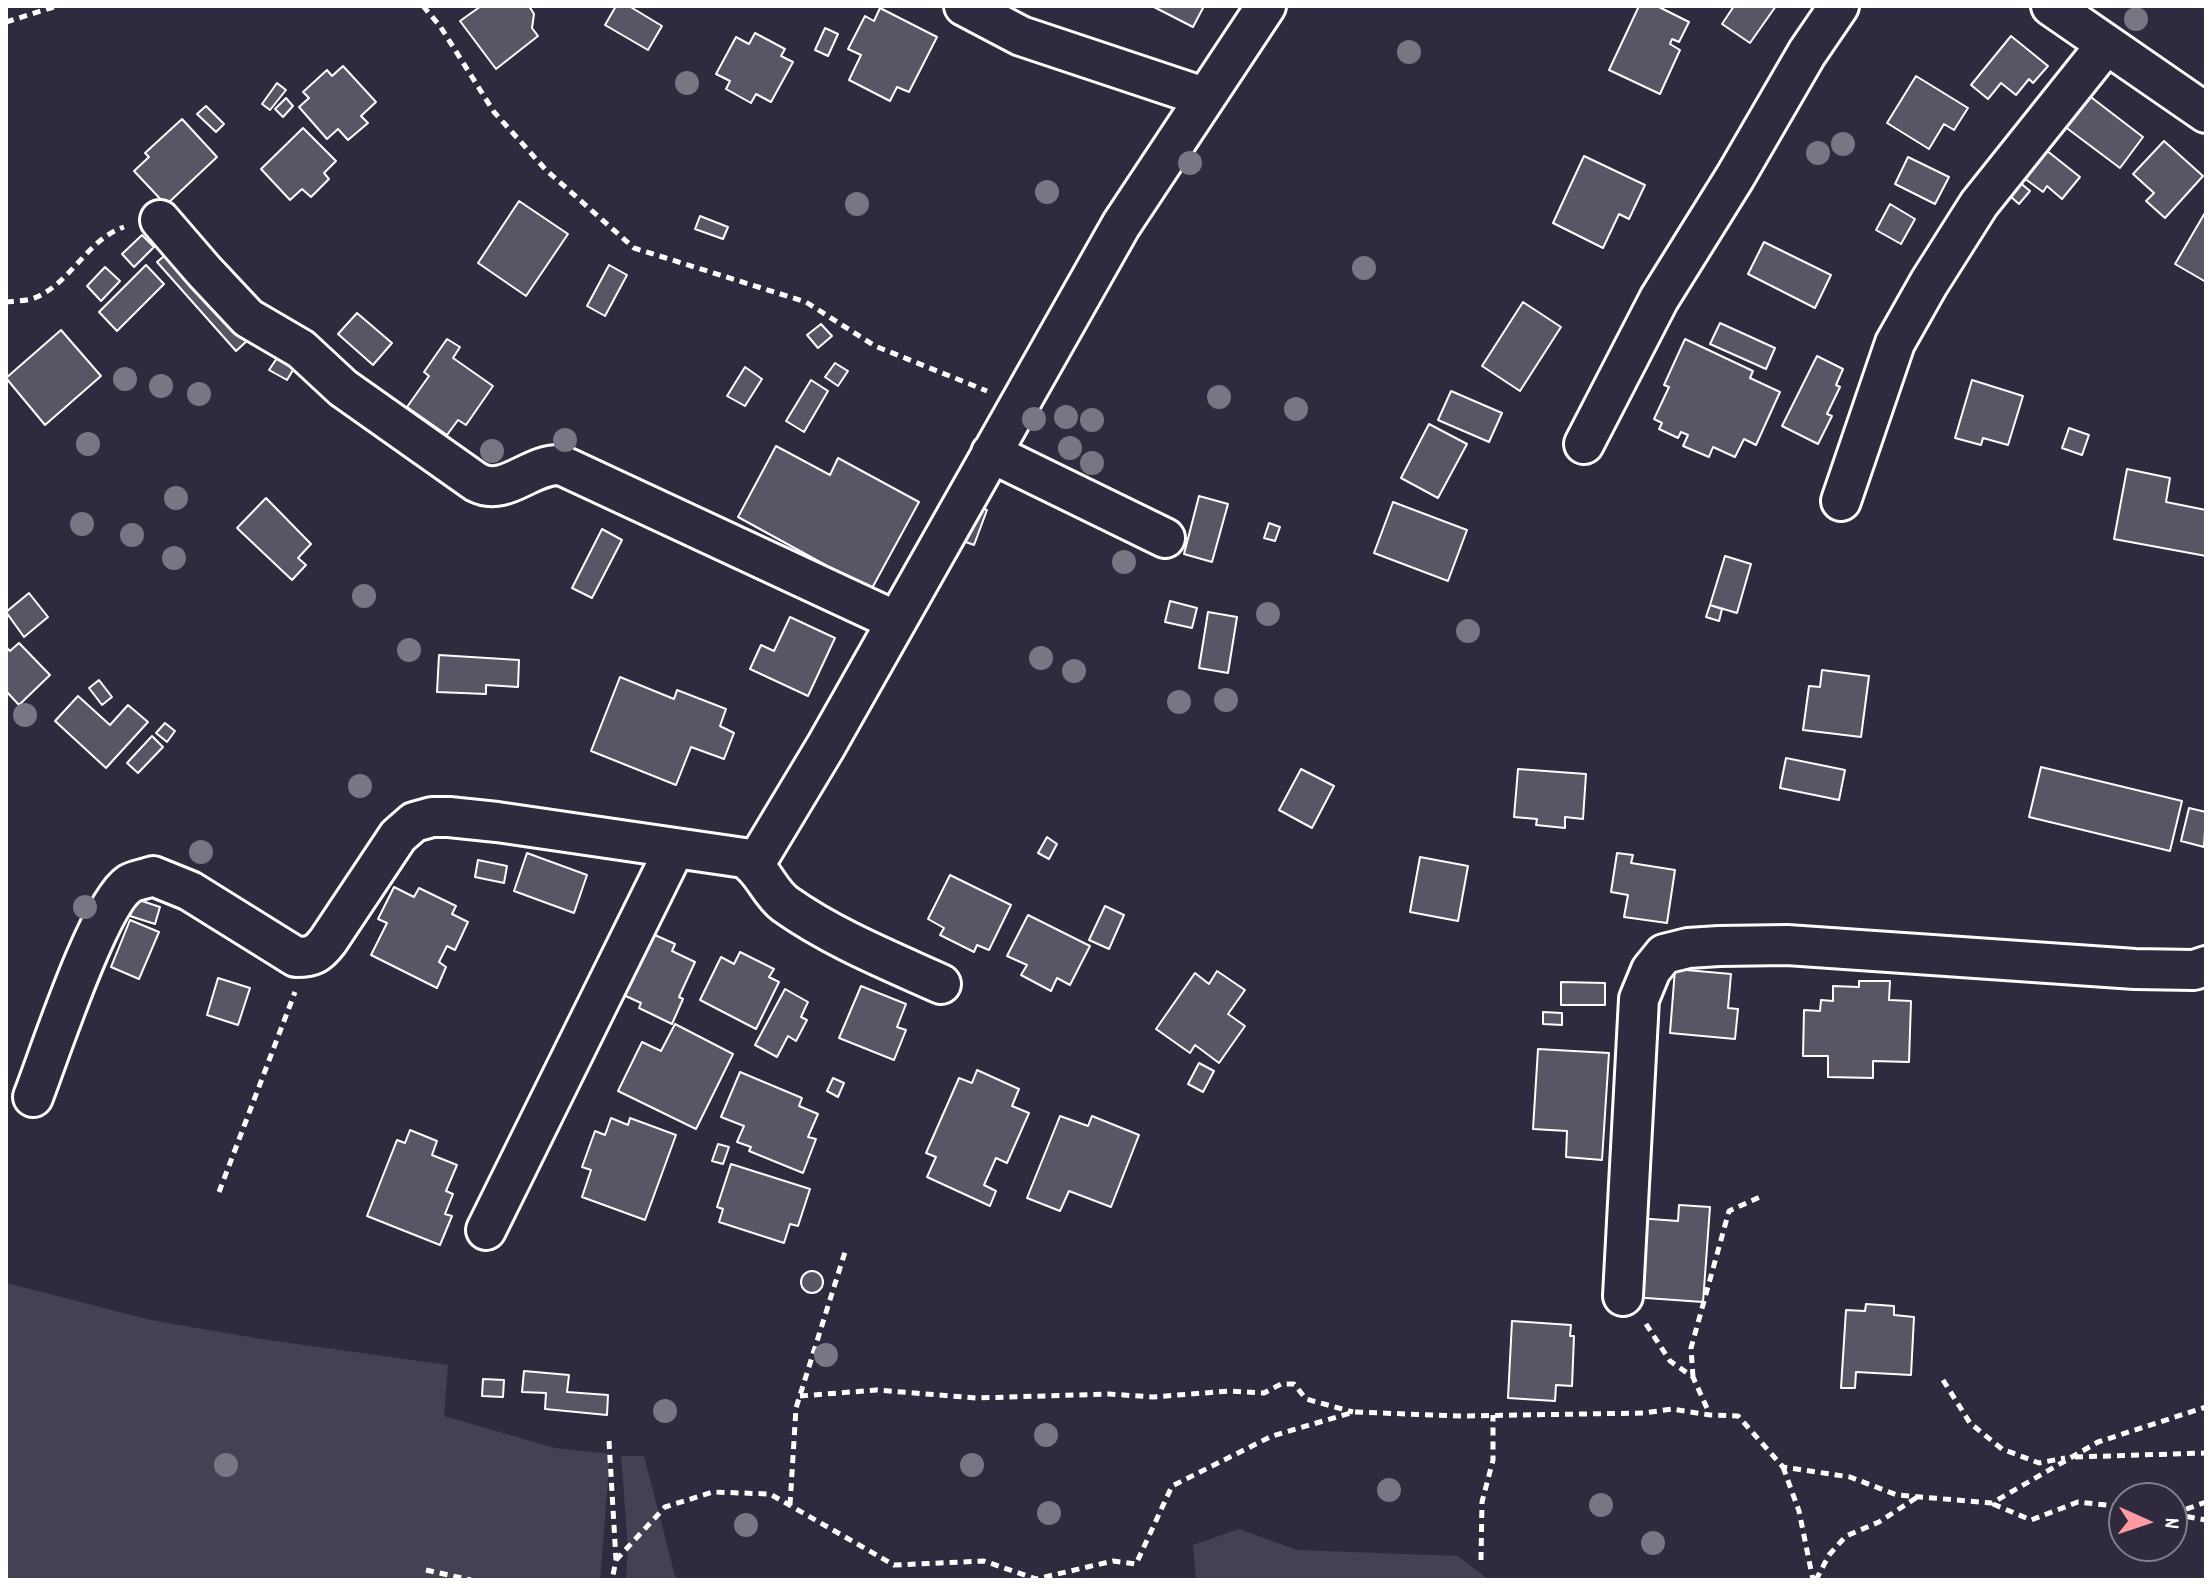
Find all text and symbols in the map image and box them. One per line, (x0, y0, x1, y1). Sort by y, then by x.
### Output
north arrow (2108, 1482, 2188, 1562)
text: N (2155, 1517, 2186, 1529)

